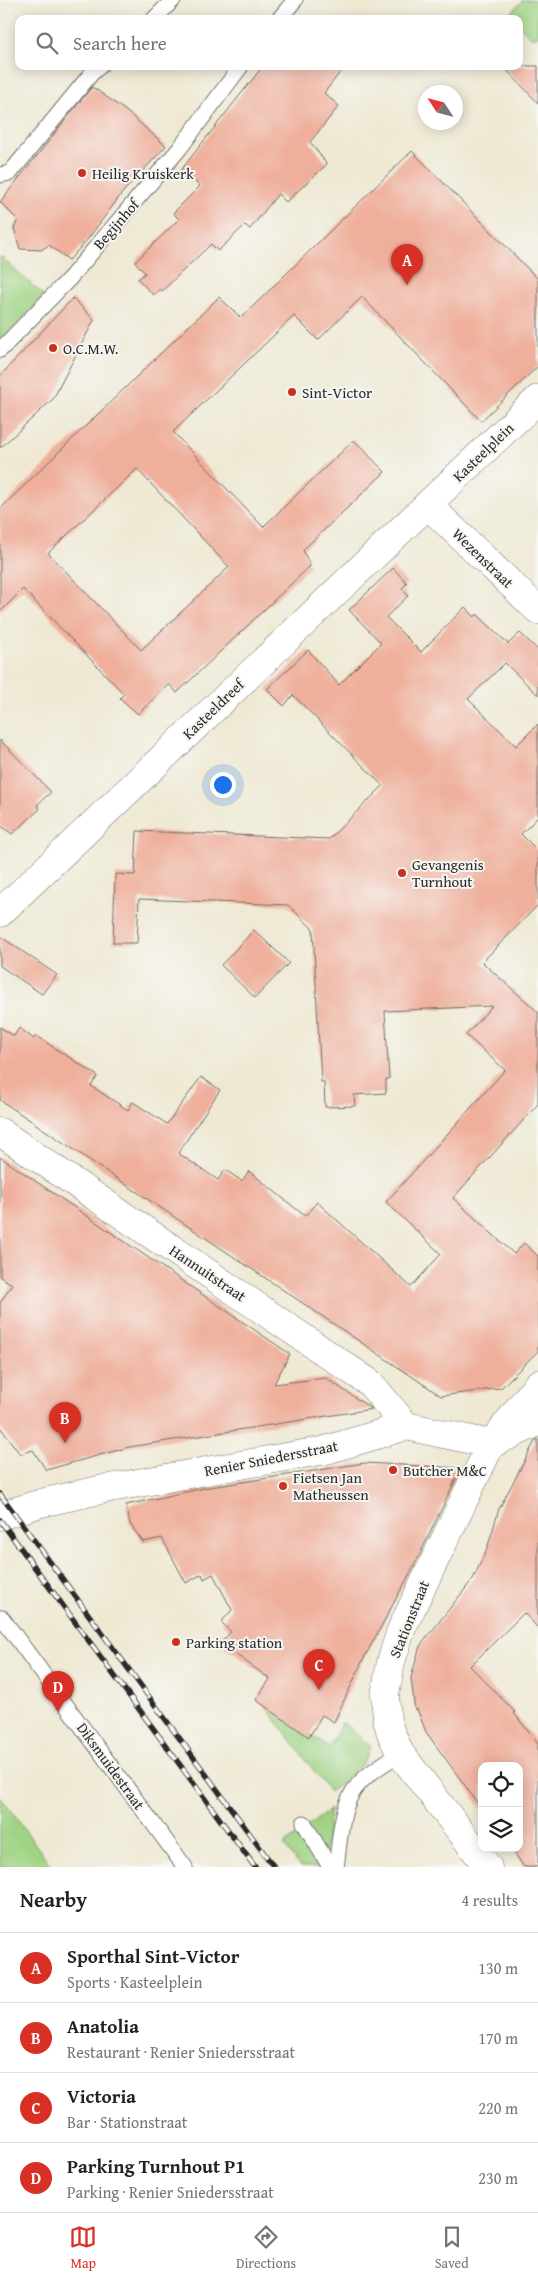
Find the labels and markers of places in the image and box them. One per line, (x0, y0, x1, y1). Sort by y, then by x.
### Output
place label: Heilig Kruiskerk (92, 163, 194, 184)
marker: Heilig Kruiskerk (76, 167, 88, 179)
pin: A (391, 244, 423, 285)
place label: O.C.M.W. (63, 338, 118, 359)
marker: O.C.M.W. (47, 342, 59, 354)
place label: Sint-Victor (302, 382, 372, 403)
marker: Sint-Victor (286, 386, 298, 398)
place label: Gevangenis Turnhout (412, 854, 484, 892)
marker: Gevangenis Turnhout (396, 867, 408, 879)
pin: B (49, 1402, 81, 1443)
place label: Butcher M&C (403, 1460, 487, 1481)
marker: Butcher M&C (387, 1464, 399, 1476)
place label: Fietsen Jan Matheussen (293, 1467, 369, 1505)
marker: Fietsen Jan Matheussen (277, 1480, 289, 1492)
place label: Parking station (186, 1632, 283, 1653)
marker: Parking station (170, 1636, 182, 1648)
pin: C (303, 1649, 335, 1690)
pin: D (42, 1671, 74, 1712)

